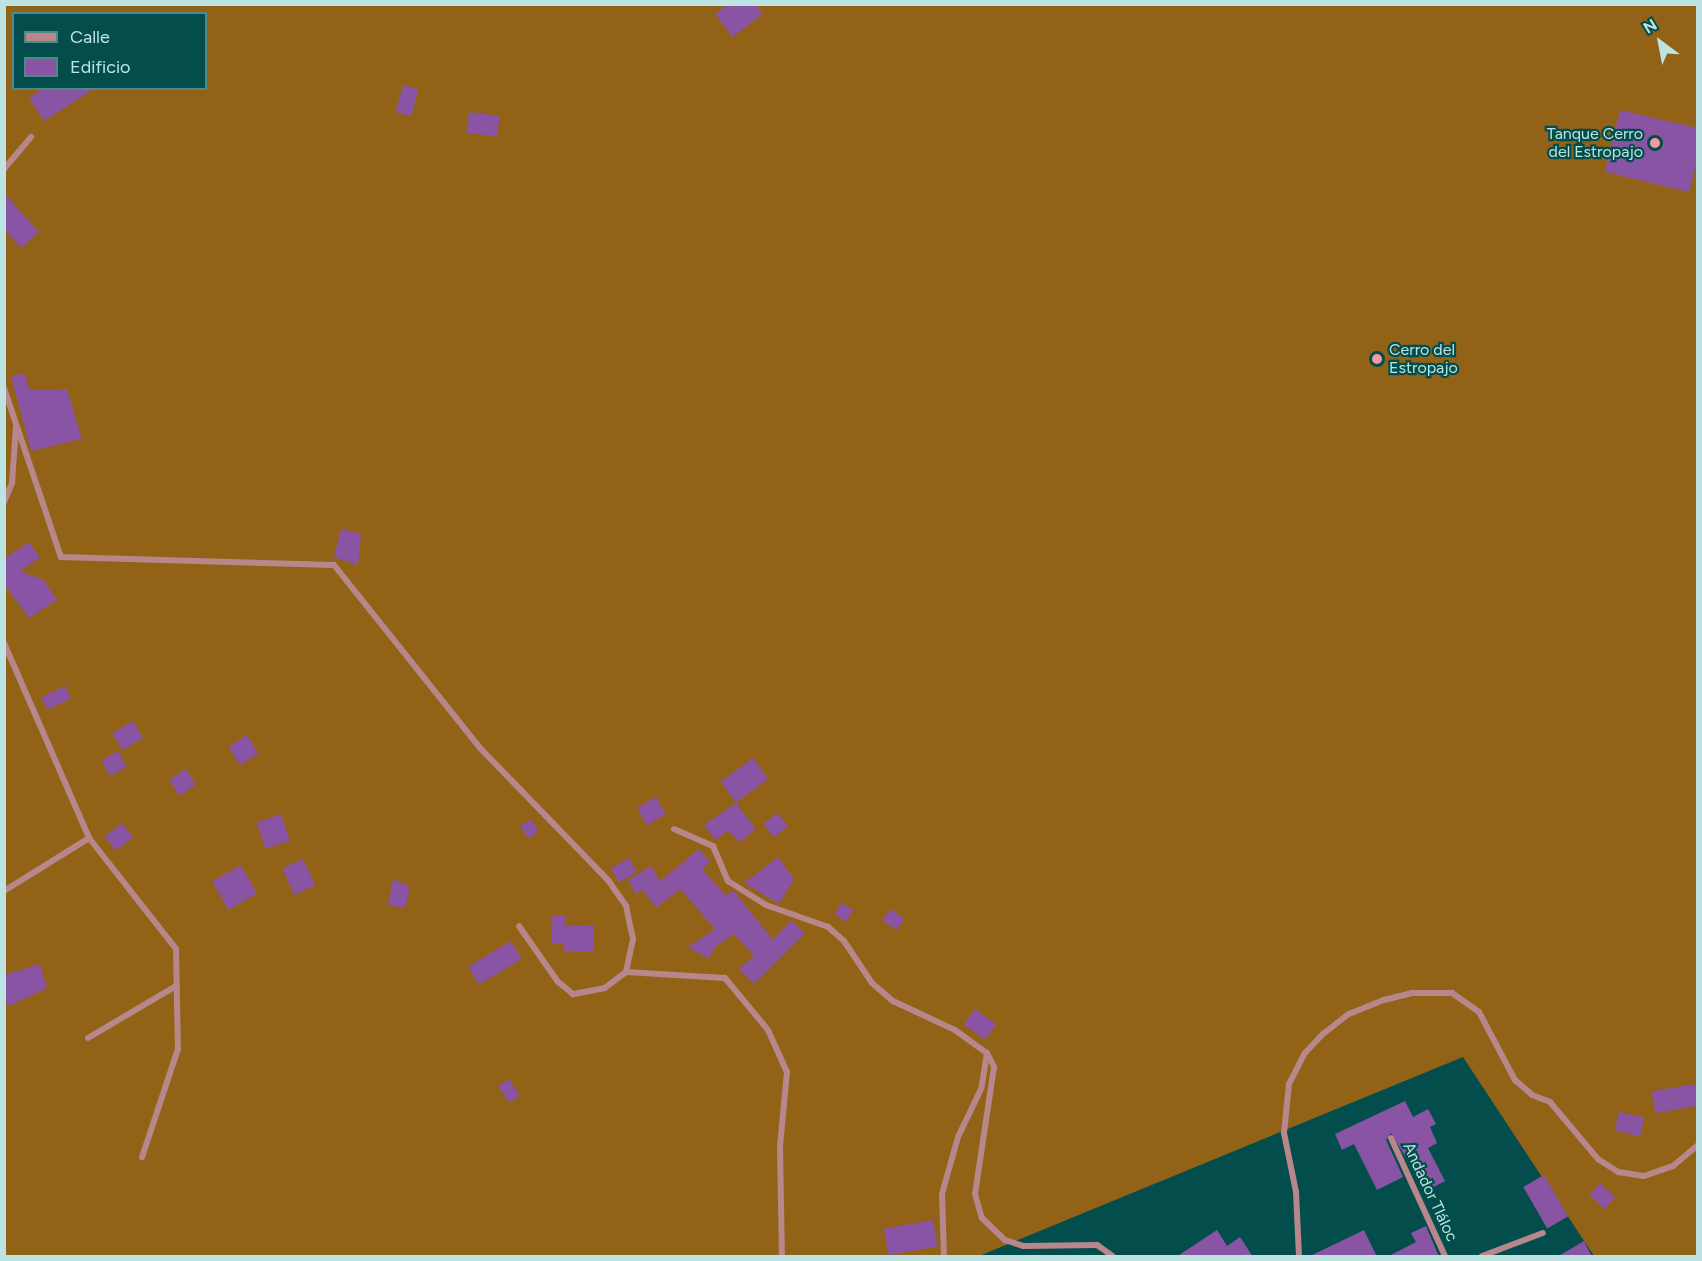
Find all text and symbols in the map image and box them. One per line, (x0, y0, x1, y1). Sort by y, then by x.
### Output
legend (12, 12, 207, 90)
north arrow (1630, 12, 1690, 72)
text: N (1640, 15, 1660, 38)
text: Calle (70, 26, 110, 48)
text: Edificio (70, 56, 131, 78)
place label: Tanque Cerro del Estropajo (1547, 124, 1643, 162)
marker: Tanque Cerro del Estropajo (1648, 136, 1662, 150)
place label: Cerro del Estropajo (1389, 340, 1458, 378)
marker: Cerro del Estropajo (1370, 352, 1384, 366)
street label: Andador Tláloc (1399, 1139, 1461, 1245)

